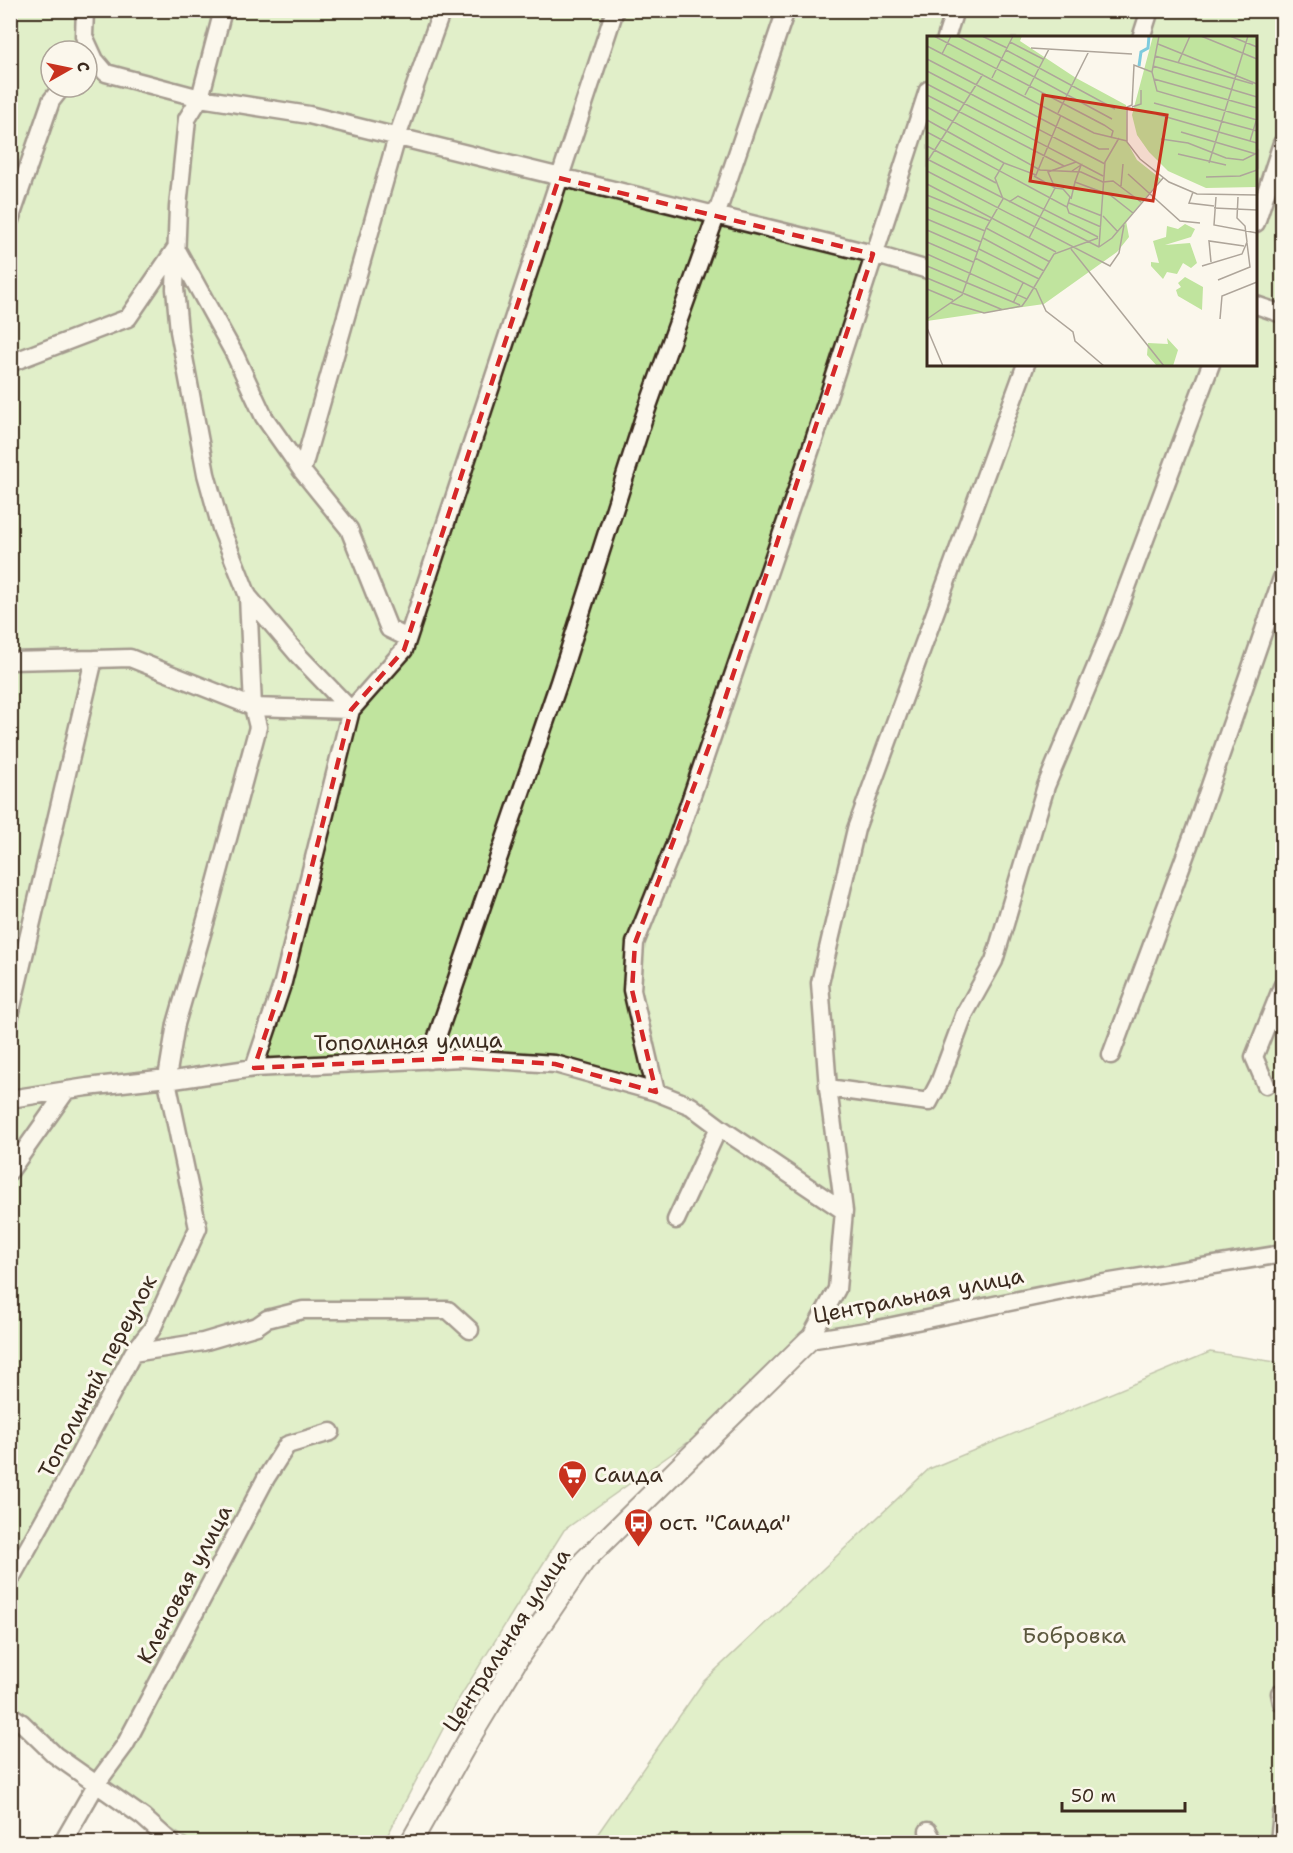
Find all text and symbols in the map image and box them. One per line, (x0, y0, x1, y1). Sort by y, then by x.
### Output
inset map (927, 36, 1257, 366)
north arrow (39, 39, 99, 99)
text: С (72, 60, 94, 73)
street label: Тополиная улица (313, 1025, 503, 1058)
street label: Центральная улица (810, 1261, 1026, 1330)
street label: Тополиный переулок (32, 1269, 164, 1483)
supermarket icon: Саида (557, 1458, 589, 1500)
place label: Саида (594, 1460, 663, 1489)
street label: Кленовая улица (130, 1499, 239, 1669)
bus stop icon: ост. "Саида" (622, 1506, 654, 1548)
place label: ост. "Саида" (659, 1508, 791, 1537)
street label: Центральная улица (436, 1542, 577, 1738)
park label: Бобровка (1022, 1621, 1126, 1650)
scale bar (1062, 1775, 1185, 1813)
text: 50 m (1071, 1784, 1116, 1808)

